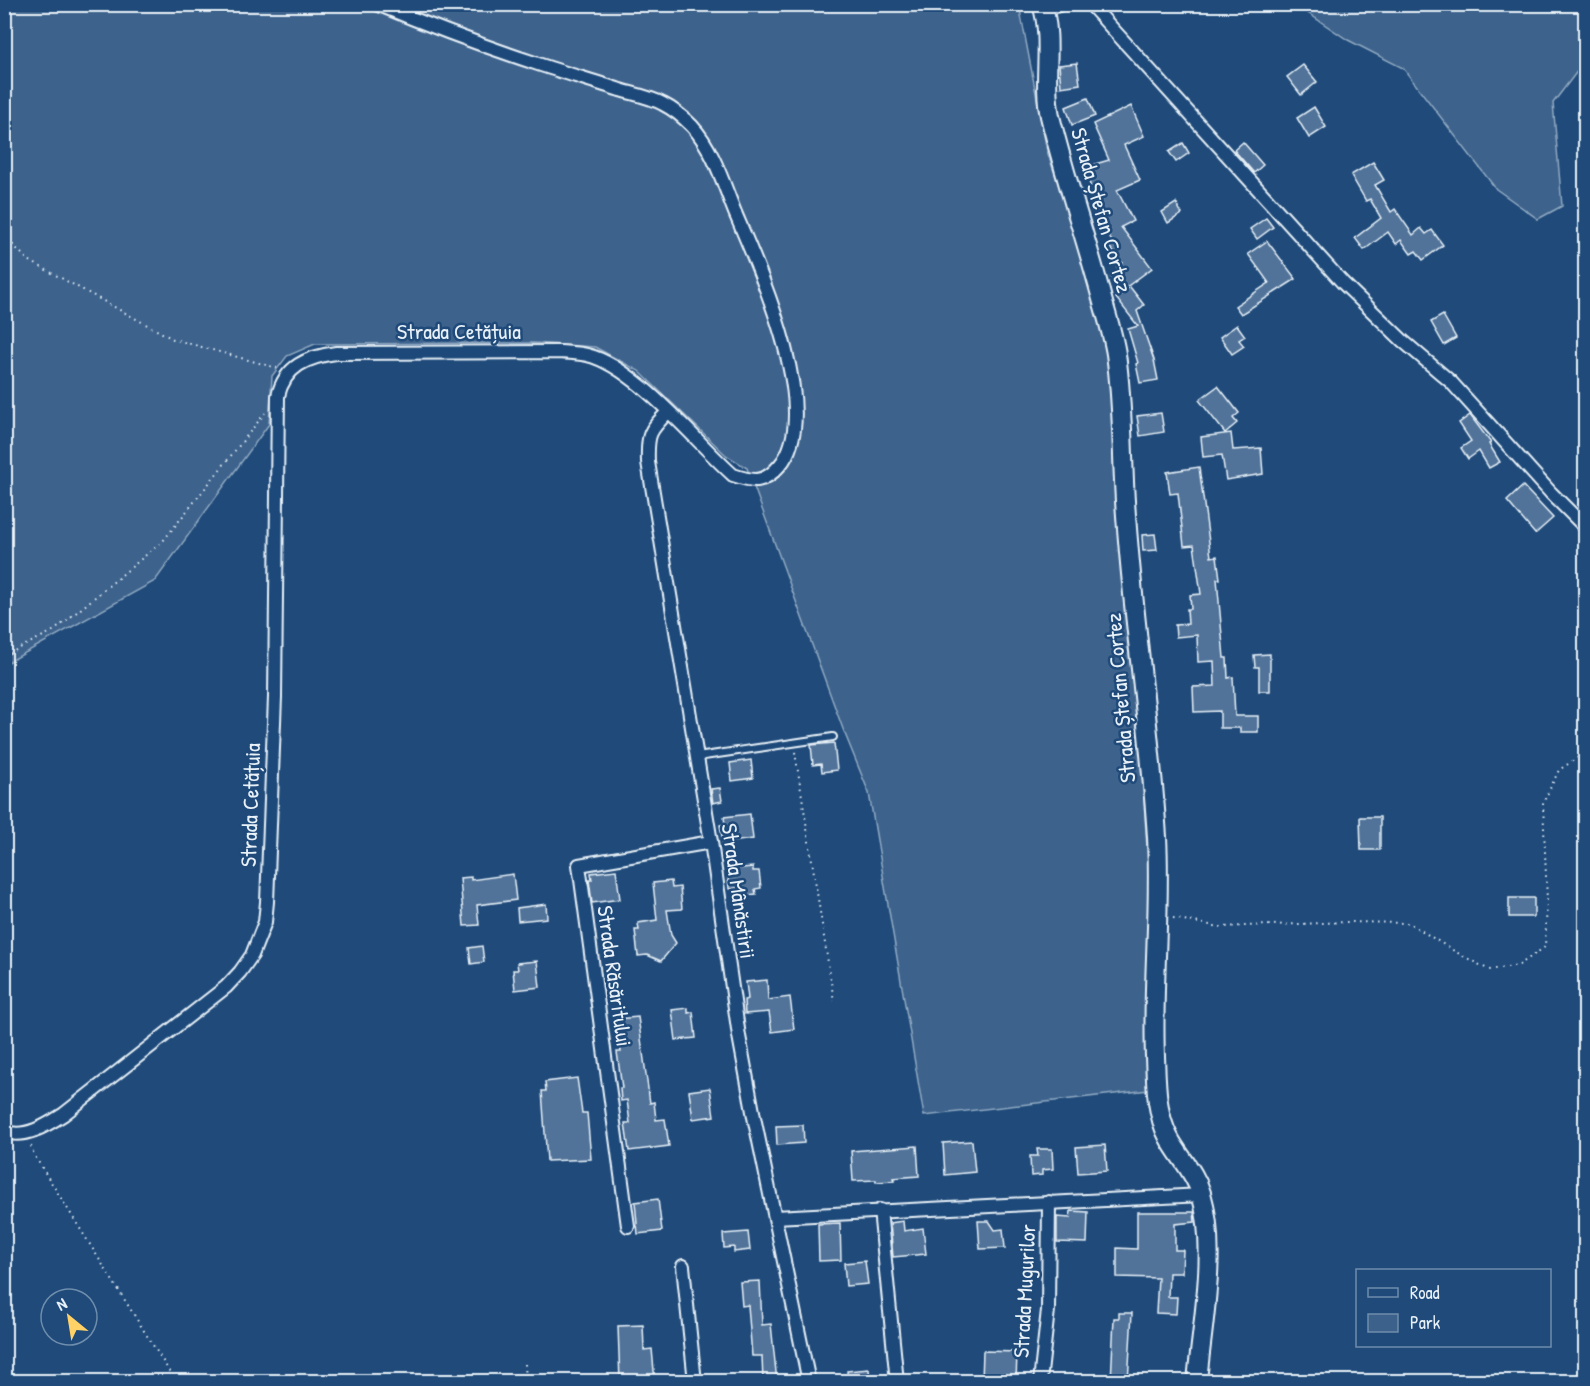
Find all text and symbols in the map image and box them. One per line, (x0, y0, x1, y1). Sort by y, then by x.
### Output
street label: Strada Ștefan Cortez (1064, 124, 1140, 296)
street label: Strada Cetățuia (397, 316, 521, 346)
street label: Strada Ștefan Cortez (1098, 612, 1142, 784)
street label: Strada Cetățuia (233, 742, 267, 867)
street label: Strada Mânăstirii (715, 821, 763, 961)
street label: Strada Răsăritului (590, 904, 640, 1048)
street label: Strada Mugurilor (1006, 1223, 1043, 1359)
legend (1356, 1269, 1551, 1347)
text: Road (1410, 1280, 1440, 1305)
north arrow (39, 1287, 99, 1347)
text: N (52, 1292, 71, 1316)
text: Park (1410, 1310, 1441, 1335)

